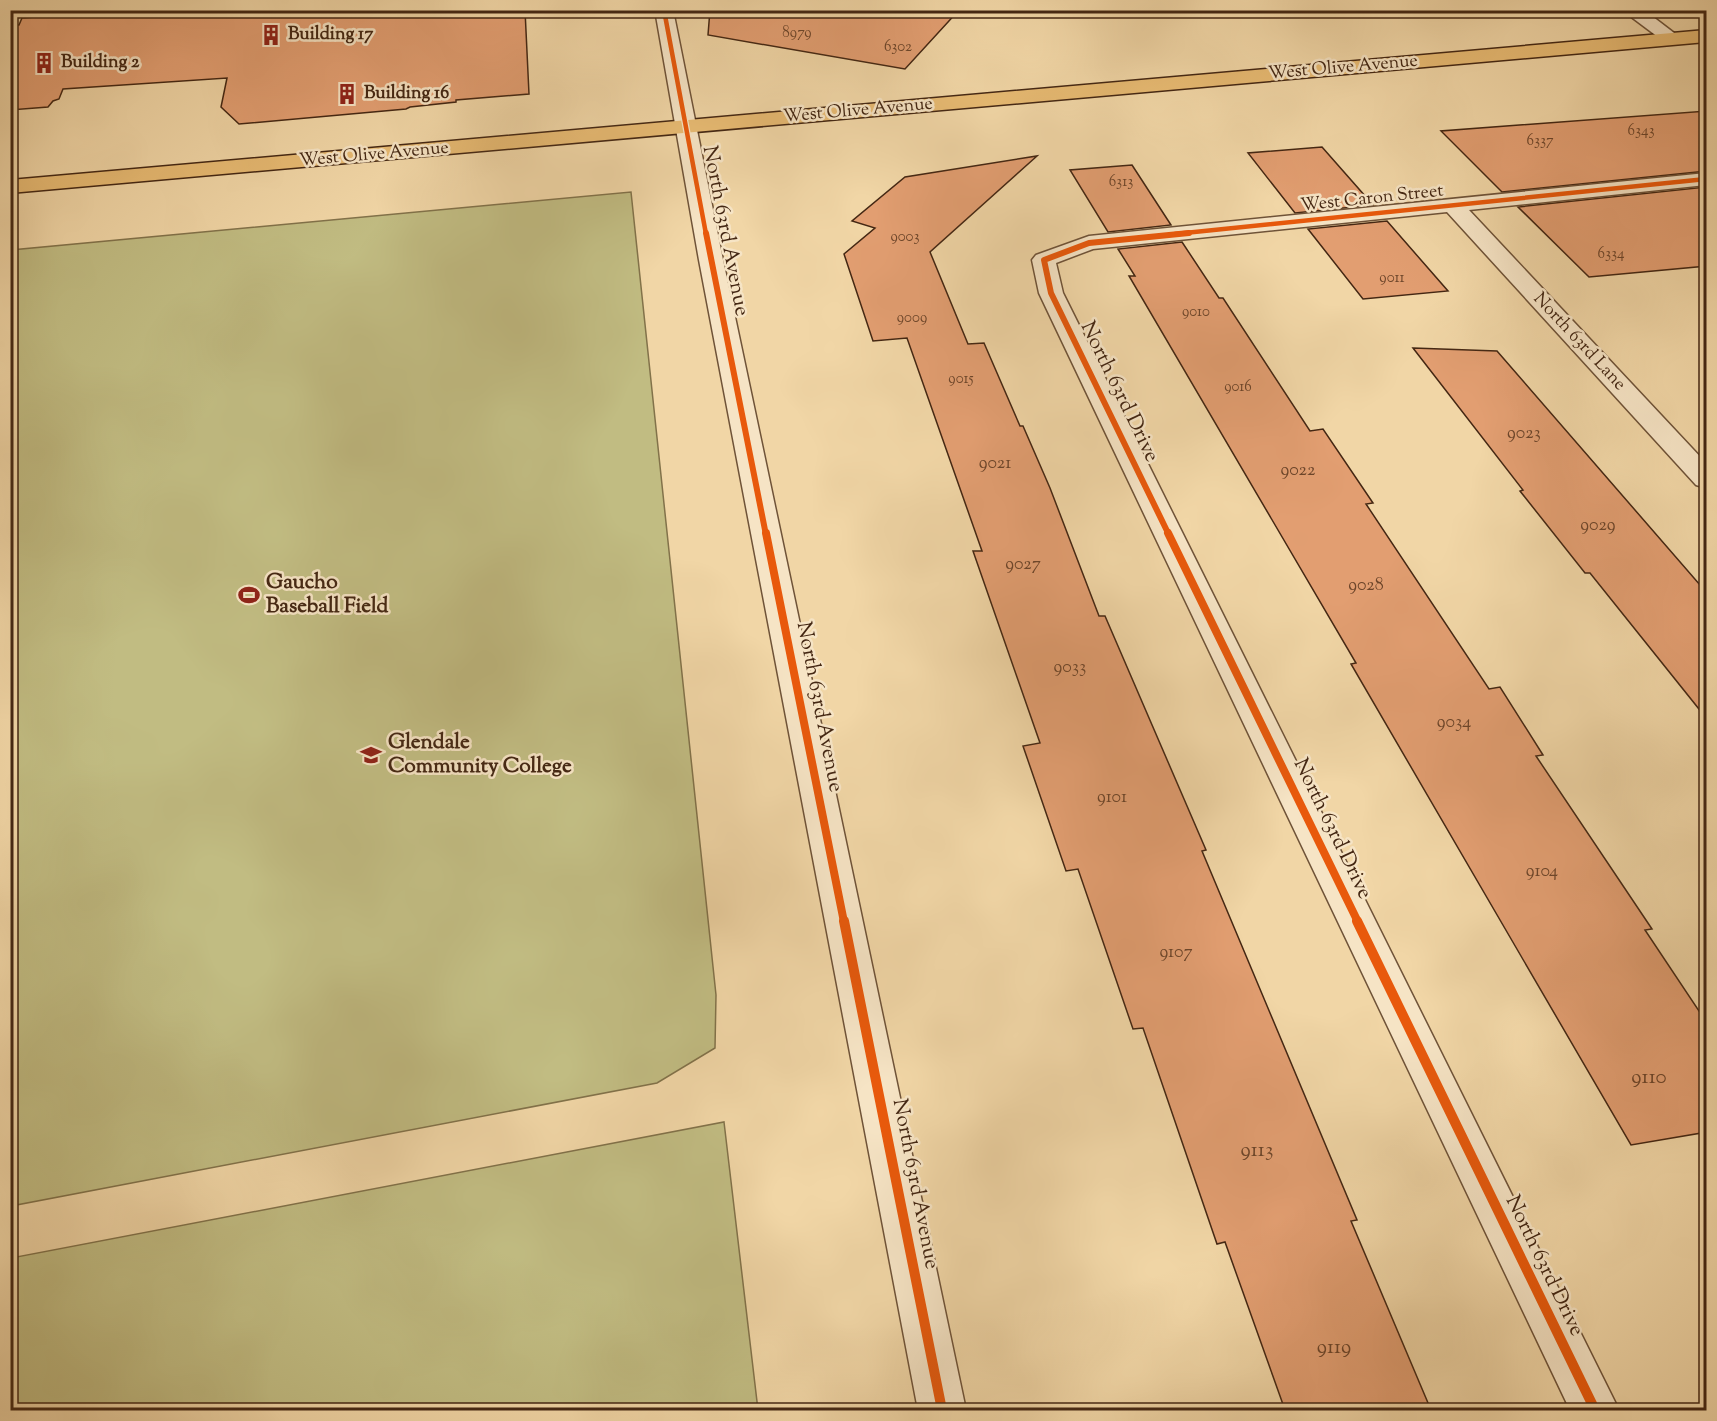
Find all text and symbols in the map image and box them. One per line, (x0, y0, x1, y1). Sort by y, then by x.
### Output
place label: Building 17 (288, 22, 374, 48)
building icon: Building 17 (259, 23, 283, 47)
house number: 8979 (782, 23, 812, 44)
house number: 6302 (884, 37, 912, 58)
street label: West Olive Avenue (1267, 48, 1419, 88)
place label: Building 2 (61, 50, 140, 76)
building icon: Building 2 (32, 51, 56, 75)
place label: Building 16 (364, 81, 449, 107)
building icon: Building 16 (335, 82, 359, 106)
street label: West Olive Avenue (782, 91, 934, 131)
house number: 6343 (1627, 121, 1655, 142)
house number: 6337 (1526, 131, 1554, 152)
street label: West Olive Avenue (298, 135, 450, 175)
street label: North 63rd Avenue (694, 143, 756, 319)
house number: 6313 (1109, 172, 1133, 193)
street label: West Caron Street (1299, 179, 1445, 219)
house number: 9003 (890, 227, 920, 248)
house number: 6334 (1597, 244, 1625, 265)
house number: 9011 (1379, 268, 1405, 289)
street label: North 63rd Lane (1526, 287, 1632, 397)
house number: 9010 (1182, 302, 1210, 323)
house number: 9009 (897, 308, 927, 329)
street label: North 63rd Drive (1072, 317, 1166, 467)
house number: 9015 (948, 369, 974, 390)
house number: 9016 (1224, 377, 1252, 398)
house number: 9023 (1507, 421, 1541, 447)
house number: 9021 (979, 451, 1011, 477)
house number: 9022 (1281, 458, 1316, 484)
house number: 9029 (1580, 513, 1616, 539)
house number: 9027 (1005, 552, 1041, 578)
place label: Gaucho Baseball Field (266, 568, 389, 622)
house number: 9028 (1348, 573, 1384, 599)
sports icon: Gaucho Baseball Field (237, 583, 261, 607)
street label: North 63rd Avenue (788, 619, 850, 795)
house number: 9033 (1054, 655, 1086, 681)
house number: 9034 (1437, 710, 1471, 736)
place label: Glendale Community College (388, 728, 572, 782)
school or university icon: Glendale Community College (359, 743, 383, 767)
street label: North 63rd Drive (1285, 754, 1379, 904)
house number: 9101 (1097, 785, 1127, 811)
house number: 9104 (1526, 859, 1558, 885)
house number: 9107 (1159, 940, 1193, 966)
house number: 9110 (1631, 1063, 1667, 1093)
street label: North 63rd Avenue (884, 1096, 946, 1272)
house number: 9113 (1241, 1136, 1273, 1166)
street label: North 63rd Drive (1497, 1191, 1591, 1341)
house number: 9119 (1317, 1333, 1351, 1363)

